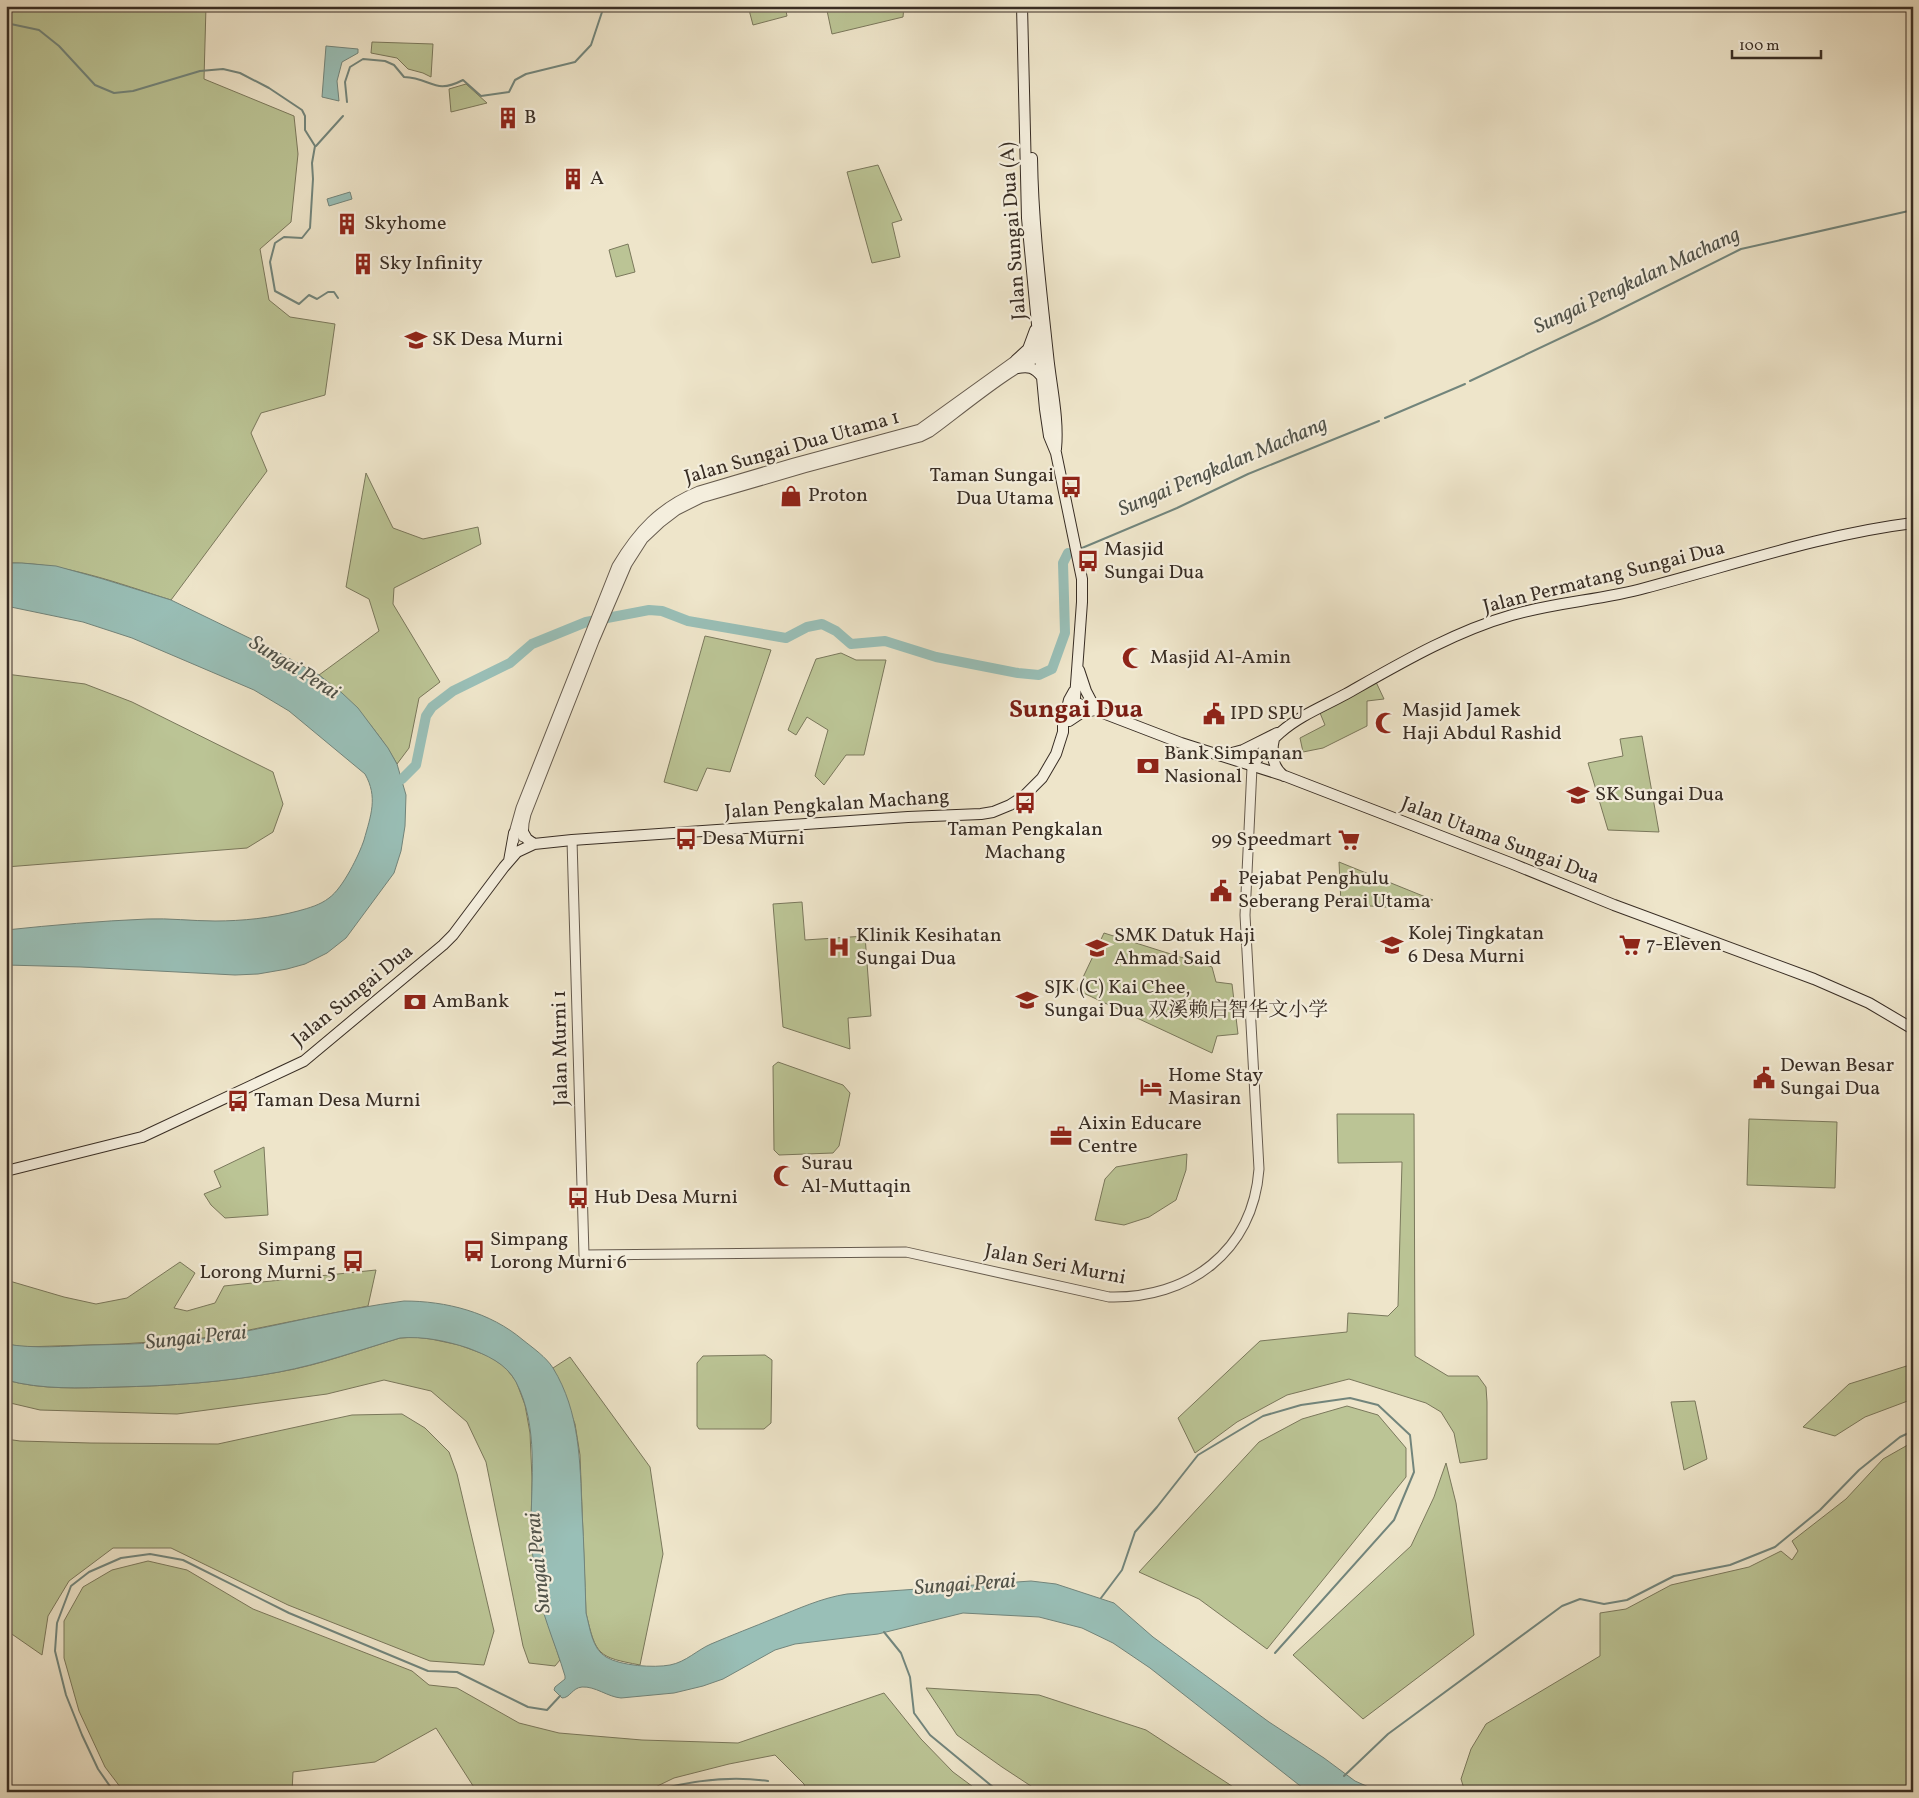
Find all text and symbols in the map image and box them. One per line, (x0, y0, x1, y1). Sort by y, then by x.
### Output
scale bar (1732, 28, 1820, 60)
text: 100 m (1739, 36, 1779, 57)
place label: B (524, 104, 536, 132)
building icon: B (495, 105, 521, 131)
street label: Jalan Sungai Dua (A) (994, 141, 1034, 321)
place label: A (590, 165, 604, 193)
building icon: A (560, 166, 586, 192)
place label: Skyhome (364, 210, 447, 238)
building icon: Skyhome (334, 211, 360, 237)
water label: Sungai Pengkalan Machang (1529, 220, 1745, 342)
place label: Sky Infinity (379, 250, 483, 278)
building icon: Sky Infinity (350, 251, 376, 277)
place label: SK Desa Murni (432, 326, 563, 354)
school or university icon: SK Desa Murni (403, 327, 429, 353)
street label: Jalan Sungai Dua Utama 1 (681, 404, 903, 492)
water label: Sungai Pengkalan Machang (1114, 410, 1332, 524)
place label: Taman Sungai Dua Utama (929, 462, 1054, 513)
bus stop icon: Taman Sungai Dua Utama (1058, 474, 1084, 500)
place label: Proton (808, 482, 868, 510)
shop icon: Proton (778, 483, 804, 509)
street label: Jalan Permatang Sungai Dua (1480, 534, 1728, 622)
place label: Masjid Sungai Dua (1104, 536, 1204, 587)
bus stop icon: Masjid Sungai Dua (1075, 548, 1101, 574)
water label: Sungai Perai (243, 629, 345, 708)
place label: Masjid Al-Amin (1150, 644, 1291, 672)
mosque icon: Masjid Al-Amin (1120, 645, 1146, 671)
district label: Sungai Dua (1009, 693, 1143, 728)
place label: Masjid Jamek Haji Abdul Rashid (1402, 697, 1562, 748)
place label: IPD SPU (1230, 700, 1303, 728)
public building icon: IPD SPU (1201, 701, 1227, 727)
mosque icon: Masjid Jamek Haji Abdul Rashid (1373, 710, 1399, 736)
place label: Bank Simpanan Nasional (1164, 740, 1303, 791)
bank icon: Bank Simpanan Nasional (1135, 753, 1161, 779)
place label: SK Sungai Dua (1595, 781, 1724, 809)
school or university icon: SK Sungai Dua (1565, 782, 1591, 808)
street label: Jalan Pengkalan Machang (724, 783, 950, 827)
bus stop icon: Taman Pengkalan Machang (1012, 790, 1038, 816)
street label: Jalan Utama Sungai Dua (1397, 790, 1603, 892)
place label: Taman Pengkalan Machang (947, 816, 1103, 867)
place label: Desa Murni (702, 825, 804, 853)
bus stop icon: Desa Murni (673, 826, 699, 852)
place label: 99 Speedmart (1211, 826, 1332, 854)
supermarket icon: 99 Speedmart (1336, 827, 1362, 853)
place label: Pejabat Penghulu Seberang Perai Utama (1238, 865, 1431, 916)
public building icon: Pejabat Penghulu Seberang Perai Utama (1208, 878, 1234, 904)
place label: Kolej Tingkatan 6 Desa Murni (1408, 920, 1544, 971)
place label: Klinik Kesihatan Sungai Dua (856, 922, 1002, 973)
place label: SMK Datuk Haji Ahmad Said (1114, 922, 1255, 973)
place label: 7-Eleven (1646, 931, 1722, 959)
school or university icon: Kolej Tingkatan 6 Desa Murni (1379, 932, 1405, 958)
supermarket icon: 7-Eleven (1617, 932, 1643, 958)
hospital icon: Klinik Kesihatan Sungai Dua (826, 934, 852, 960)
school or university icon: SMK Datuk Haji Ahmad Said (1084, 935, 1110, 961)
street label: Jalan Sungai Dua (286, 938, 420, 1054)
place label: SJK (C) Kai Chee, Sungai Dua 双溪赖启智华文小学 (1044, 974, 1328, 1025)
school or university icon: SJK (C) Kai Chee, Sungai Dua 双溪赖启智华文小学 (1014, 987, 1040, 1013)
place label: AmBank (432, 988, 509, 1016)
bank icon: AmBank (402, 989, 428, 1015)
street label: Jalan Murni 1 (546, 990, 576, 1106)
place label: Dewan Besar Sungai Dua (1780, 1052, 1894, 1103)
place label: Home Stay Masiran (1168, 1062, 1263, 1113)
public building icon: Dewan Besar Sungai Dua (1751, 1065, 1777, 1091)
hotel icon: Home Stay Masiran (1138, 1074, 1164, 1100)
place label: Taman Desa Murni (254, 1087, 421, 1115)
bus stop icon: Taman Desa Murni (225, 1088, 251, 1114)
place label: Aixin Educare Centre (1078, 1110, 1202, 1161)
office icon: Aixin Educare Centre (1048, 1123, 1074, 1149)
place label: Surau Al-Muttaqin (801, 1150, 911, 1201)
mosque icon: Surau Al-Muttaqin (771, 1163, 797, 1189)
place label: Hub Desa Murni (594, 1184, 738, 1212)
bus stop icon: Hub Desa Murni (565, 1185, 591, 1211)
place label: Simpang Lorong Murni 6 (490, 1226, 627, 1277)
place label: Simpang Lorong Murni 5 (200, 1236, 336, 1287)
bus stop icon: Simpang Lorong Murni 6 (461, 1238, 487, 1264)
street label: Jalan Seri Murni (982, 1238, 1128, 1292)
bus stop icon: Simpang Lorong Murni 5 (340, 1248, 366, 1274)
water label: Sungai Perai (144, 1318, 249, 1358)
water label: Sungai Perai (519, 1510, 559, 1615)
water label: Sungai Perai (913, 1567, 1017, 1603)

